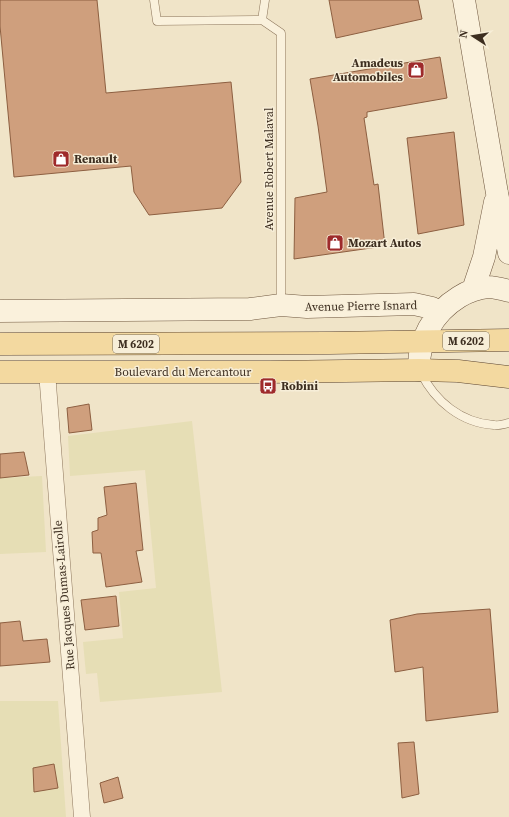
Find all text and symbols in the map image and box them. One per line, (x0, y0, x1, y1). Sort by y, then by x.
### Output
north arrow (453, 16, 493, 56)
text: N (456, 29, 472, 40)
place label: Amadeus Automobiles (333, 55, 404, 85)
shop icon: Amadeus Automobiles (406, 60, 426, 80)
street label: Avenue Robert Malaval (261, 107, 277, 230)
shop icon: Renault (51, 149, 71, 169)
place label: Renault (74, 151, 118, 167)
shop icon: Mozart Autos (325, 233, 345, 253)
place label: Mozart Autos (348, 235, 422, 251)
street label: Avenue Pierre Isnard (305, 297, 418, 315)
road number: M 6202 (443, 332, 489, 350)
road number: M 6202 (113, 335, 159, 353)
street label: Boulevard du Mercantour (115, 364, 251, 380)
bus stop icon: Robini (258, 376, 278, 396)
place label: Robini (281, 378, 318, 394)
street label: Rue Jacques Dumas-Lairolle (49, 519, 79, 671)

